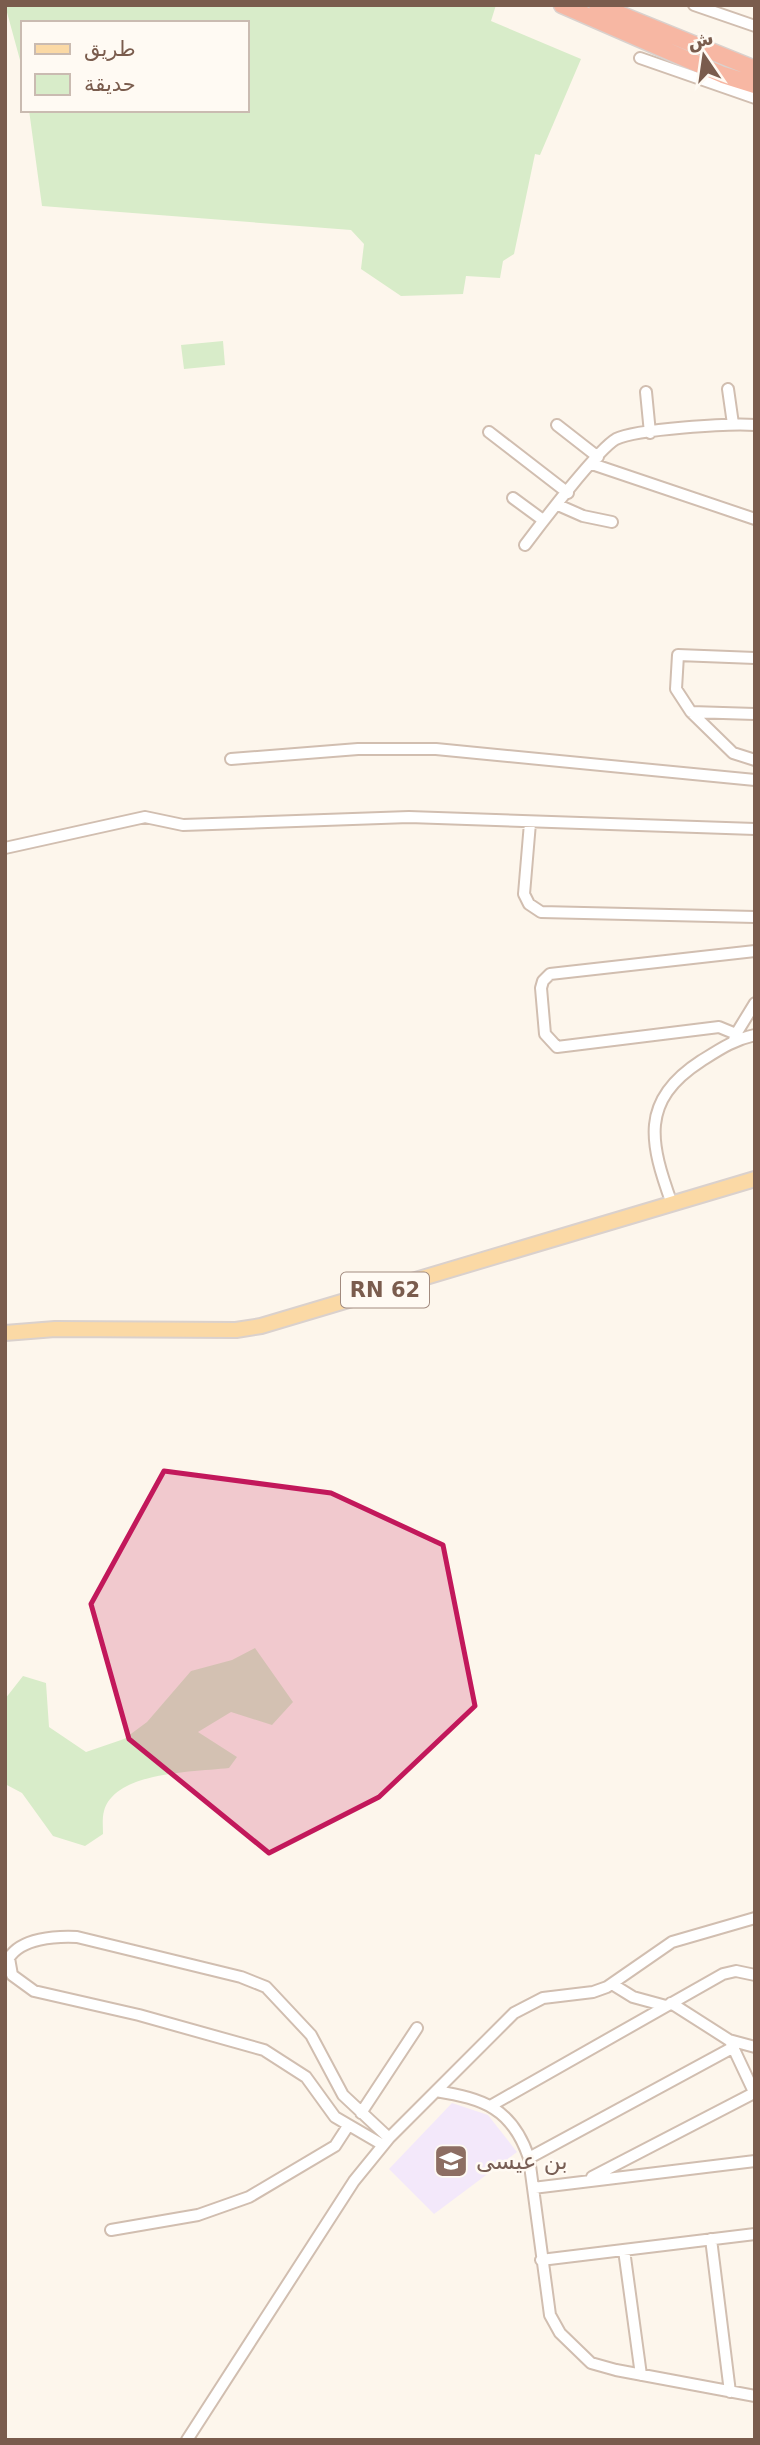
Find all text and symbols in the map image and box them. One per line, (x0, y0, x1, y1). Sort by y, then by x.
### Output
legend (21, 21, 248, 112)
north arrow (669, 21, 739, 91)
text: ش (685, 26, 716, 54)
text: طريق (84, 37, 136, 61)
text: حديقة (84, 72, 136, 96)
road number: RN 62 (341, 1272, 429, 1308)
school or university icon: بن عيسى (432, 2142, 470, 2180)
place label: بن عيسى (476, 2148, 568, 2175)

